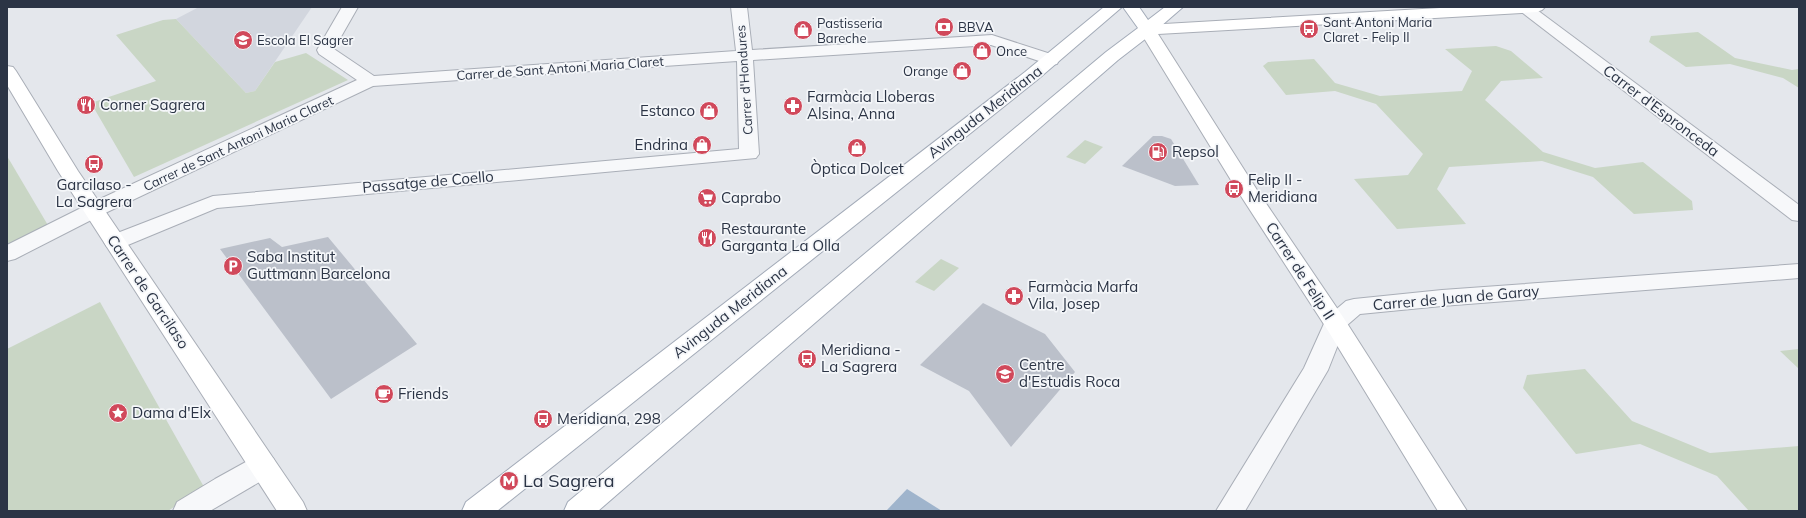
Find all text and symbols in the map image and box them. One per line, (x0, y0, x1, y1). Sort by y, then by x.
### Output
place label: Sant Antoni Maria Claret - Felip II (1323, 14, 1432, 45)
place label: Pastisseria Bareche (817, 15, 883, 46)
bank icon: BBVA (933, 16, 955, 38)
bus stop icon: Sant Antoni Maria Claret - Felip II (1298, 18, 1320, 40)
shop icon: Pastisseria Bareche (792, 19, 814, 41)
place label: BBVA (958, 19, 994, 35)
street label: Carrer d'Hondures (732, 24, 756, 136)
school or university icon: Escola El Sagrer (232, 29, 254, 51)
place label: Escola El Sagrer (257, 32, 354, 48)
shop icon: Once (971, 40, 993, 62)
place label: Once (996, 43, 1027, 59)
street label: Carrer de Sant Antoni Maria Claret (456, 53, 665, 83)
shop icon: Orange (951, 60, 973, 82)
street label: Avinguda Meridiana (924, 61, 1046, 162)
street label: Carrer d'Espronceda (1599, 61, 1723, 161)
place label: Orange (903, 63, 948, 79)
place label: Farmàcia Lloberas Alsina, Anna (807, 87, 935, 123)
street label: Carrer de Sant Antoni Maria Claret (140, 92, 336, 194)
restaurant icon: Corner Sagrera (75, 94, 97, 116)
place label: Corner Sagrera (100, 95, 205, 114)
pharmacy icon: Farmàcia Lloberas Alsina, Anna (782, 95, 804, 117)
shop icon: Estanco (698, 100, 720, 122)
place label: Estanco (640, 101, 695, 120)
shop icon: Endrina (691, 134, 713, 156)
place label: Endrina (635, 135, 688, 154)
shop icon: Òptica Dolcet (846, 137, 868, 159)
fuel station icon: Repsol (1147, 141, 1169, 163)
place label: Repsol (1172, 142, 1219, 161)
bus stop icon: Garcilaso - La Sagrera (83, 153, 105, 175)
place label: Òptica Dolcet (810, 159, 904, 178)
street label: Passatge de Coello (361, 166, 494, 197)
place label: Felip II - Meridiana (1248, 170, 1317, 206)
place label: Garcilaso - La Sagrera (56, 175, 132, 211)
bus stop icon: Felip II - Meridiana (1223, 178, 1245, 200)
supermarket icon: Caprabo (696, 187, 718, 209)
place label: Caprabo (721, 188, 781, 207)
street label: Carrer de Felip II (1262, 218, 1339, 323)
place label: Restaurante Garganta La Olla (721, 219, 840, 255)
restaurant icon: Restaurante Garganta La Olla (696, 227, 718, 249)
street label: Carrer de Garcilaso (103, 231, 194, 352)
place label: Saba Institut Guttmann Barcelona (247, 247, 391, 283)
parking icon: Saba Institut Guttmann Barcelona (222, 255, 244, 277)
street label: Avinguda Meridiana (669, 261, 791, 362)
place label: Farmàcia Marfa Vila, Josep (1028, 277, 1138, 313)
street label: Carrer de Juan de Garay (1372, 281, 1540, 314)
pharmacy icon: Farmàcia Marfa Vila, Josep (1003, 285, 1025, 307)
place label: Meridiana - La Sagrera (821, 340, 901, 376)
bus stop icon: Meridiana - La Sagrera (796, 348, 818, 370)
place label: Centre d'Estudis Roca (1019, 355, 1120, 391)
school or university icon: Centre d'Estudis Roca (994, 363, 1016, 385)
cafe icon: Friends (373, 383, 395, 405)
place label: Friends (398, 384, 449, 403)
place icon: Dama d'Elx (107, 402, 129, 424)
place label: Dama d'Elx (132, 403, 211, 422)
bus stop icon: Meridiana, 298 (532, 408, 554, 430)
place label: Meridiana, 298 (557, 409, 661, 428)
place label: La Sagrera (523, 469, 615, 492)
metro station icon: La Sagrera (498, 470, 520, 492)

